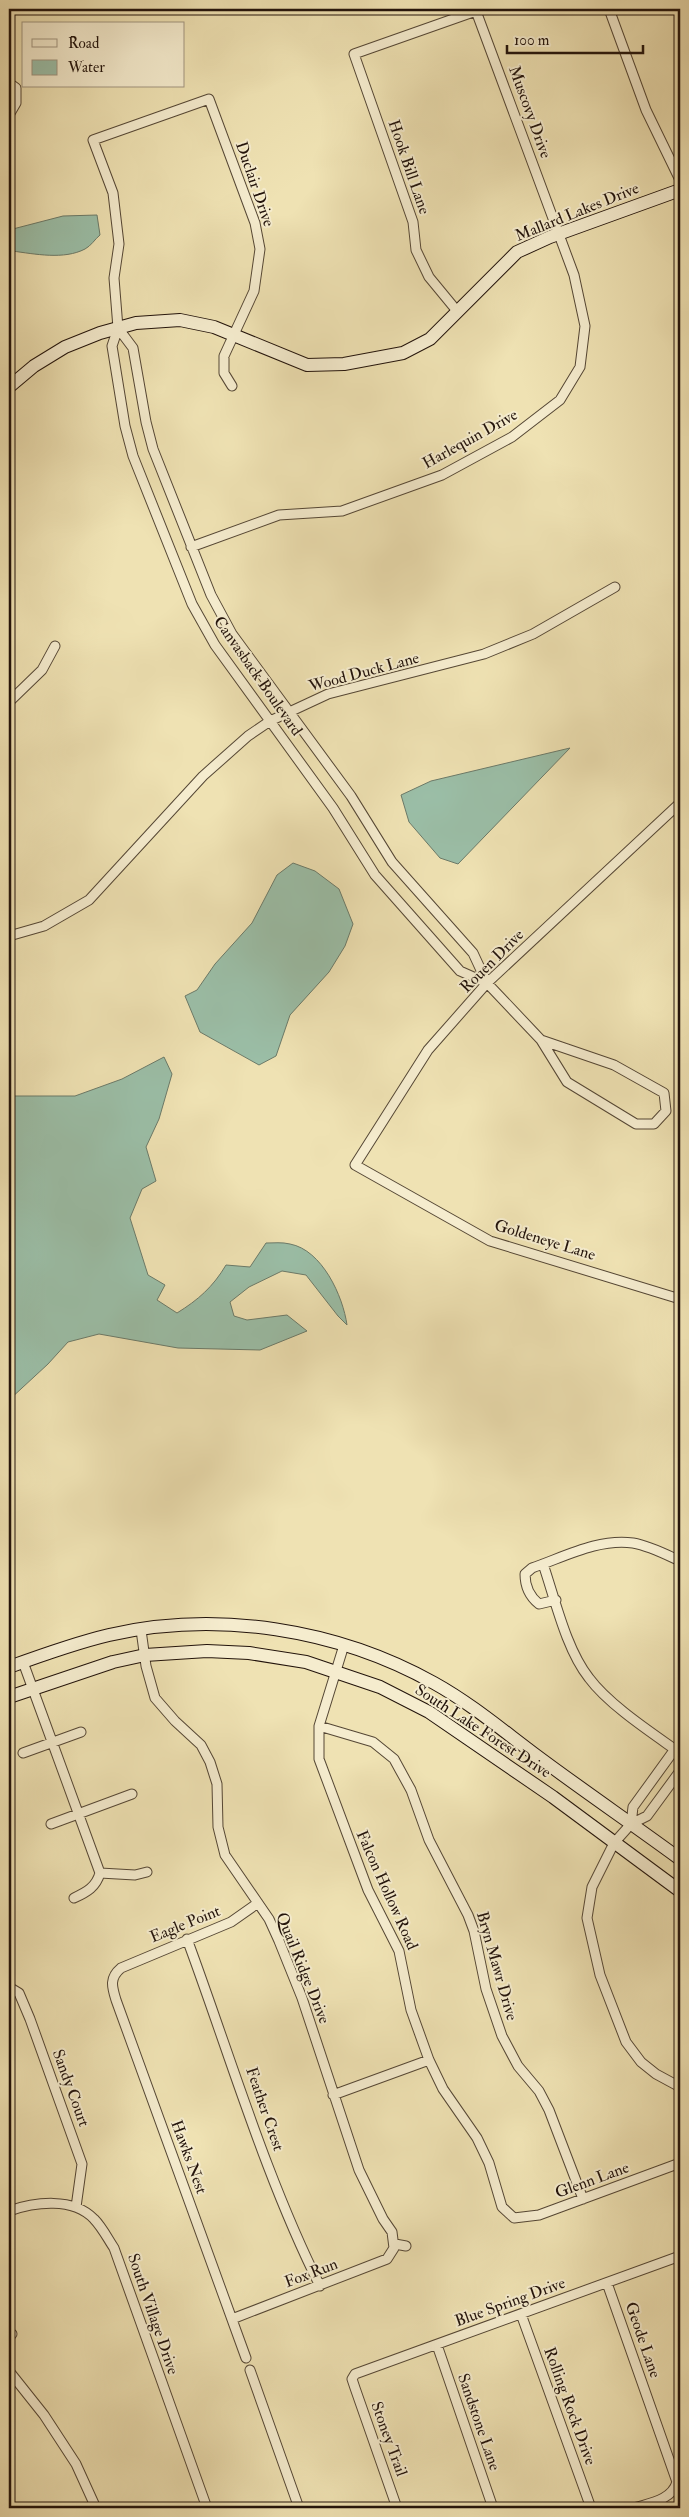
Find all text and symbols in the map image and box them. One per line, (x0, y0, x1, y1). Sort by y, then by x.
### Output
legend (22, 22, 185, 88)
scale bar (507, 22, 643, 54)
text: 100 m (514, 31, 550, 50)
text: Road (68, 34, 100, 53)
text: Water (67, 58, 105, 77)
street label: Muscovy Drive (504, 63, 556, 161)
street label: Hook Bill Lane (383, 117, 435, 217)
street label: Duclair Drive (231, 139, 279, 229)
street label: Mallard Lakes Drive (512, 178, 642, 246)
street label: Harlequin Drive (419, 405, 521, 473)
street label: Canvasback Boulevard (209, 612, 307, 740)
street label: Wood Duck Lane (306, 648, 422, 697)
street label: Rouen Drive (456, 925, 528, 997)
street label: Goldeneye Lane (492, 1215, 598, 1265)
street label: South Lake Forest Drive (411, 1680, 555, 1783)
street label: Falcon Hollow Road (352, 1827, 422, 1953)
street label: Eagle Point (147, 1901, 223, 1947)
street label: Quail Ridge Drive (272, 1909, 335, 2027)
street label: Bryn Mawr Drive (472, 1909, 522, 2023)
street label: Sandy Court (48, 2047, 94, 2129)
street label: Feather Crest (241, 2064, 289, 2154)
street label: Hawks Nest (166, 2117, 212, 2197)
street label: Glenn Lane (552, 2157, 632, 2203)
street label: South Village Drive (123, 2251, 183, 2377)
street label: Fox Run (282, 2254, 340, 2292)
street label: Blue Spring Drive (452, 2273, 569, 2332)
street label: Geode Lane (621, 2299, 665, 2381)
street label: Rolling Rock Drive (539, 2344, 601, 2468)
street label: Sandstone Lane (453, 2371, 505, 2473)
street label: Stoney Trail (366, 2399, 412, 2479)

